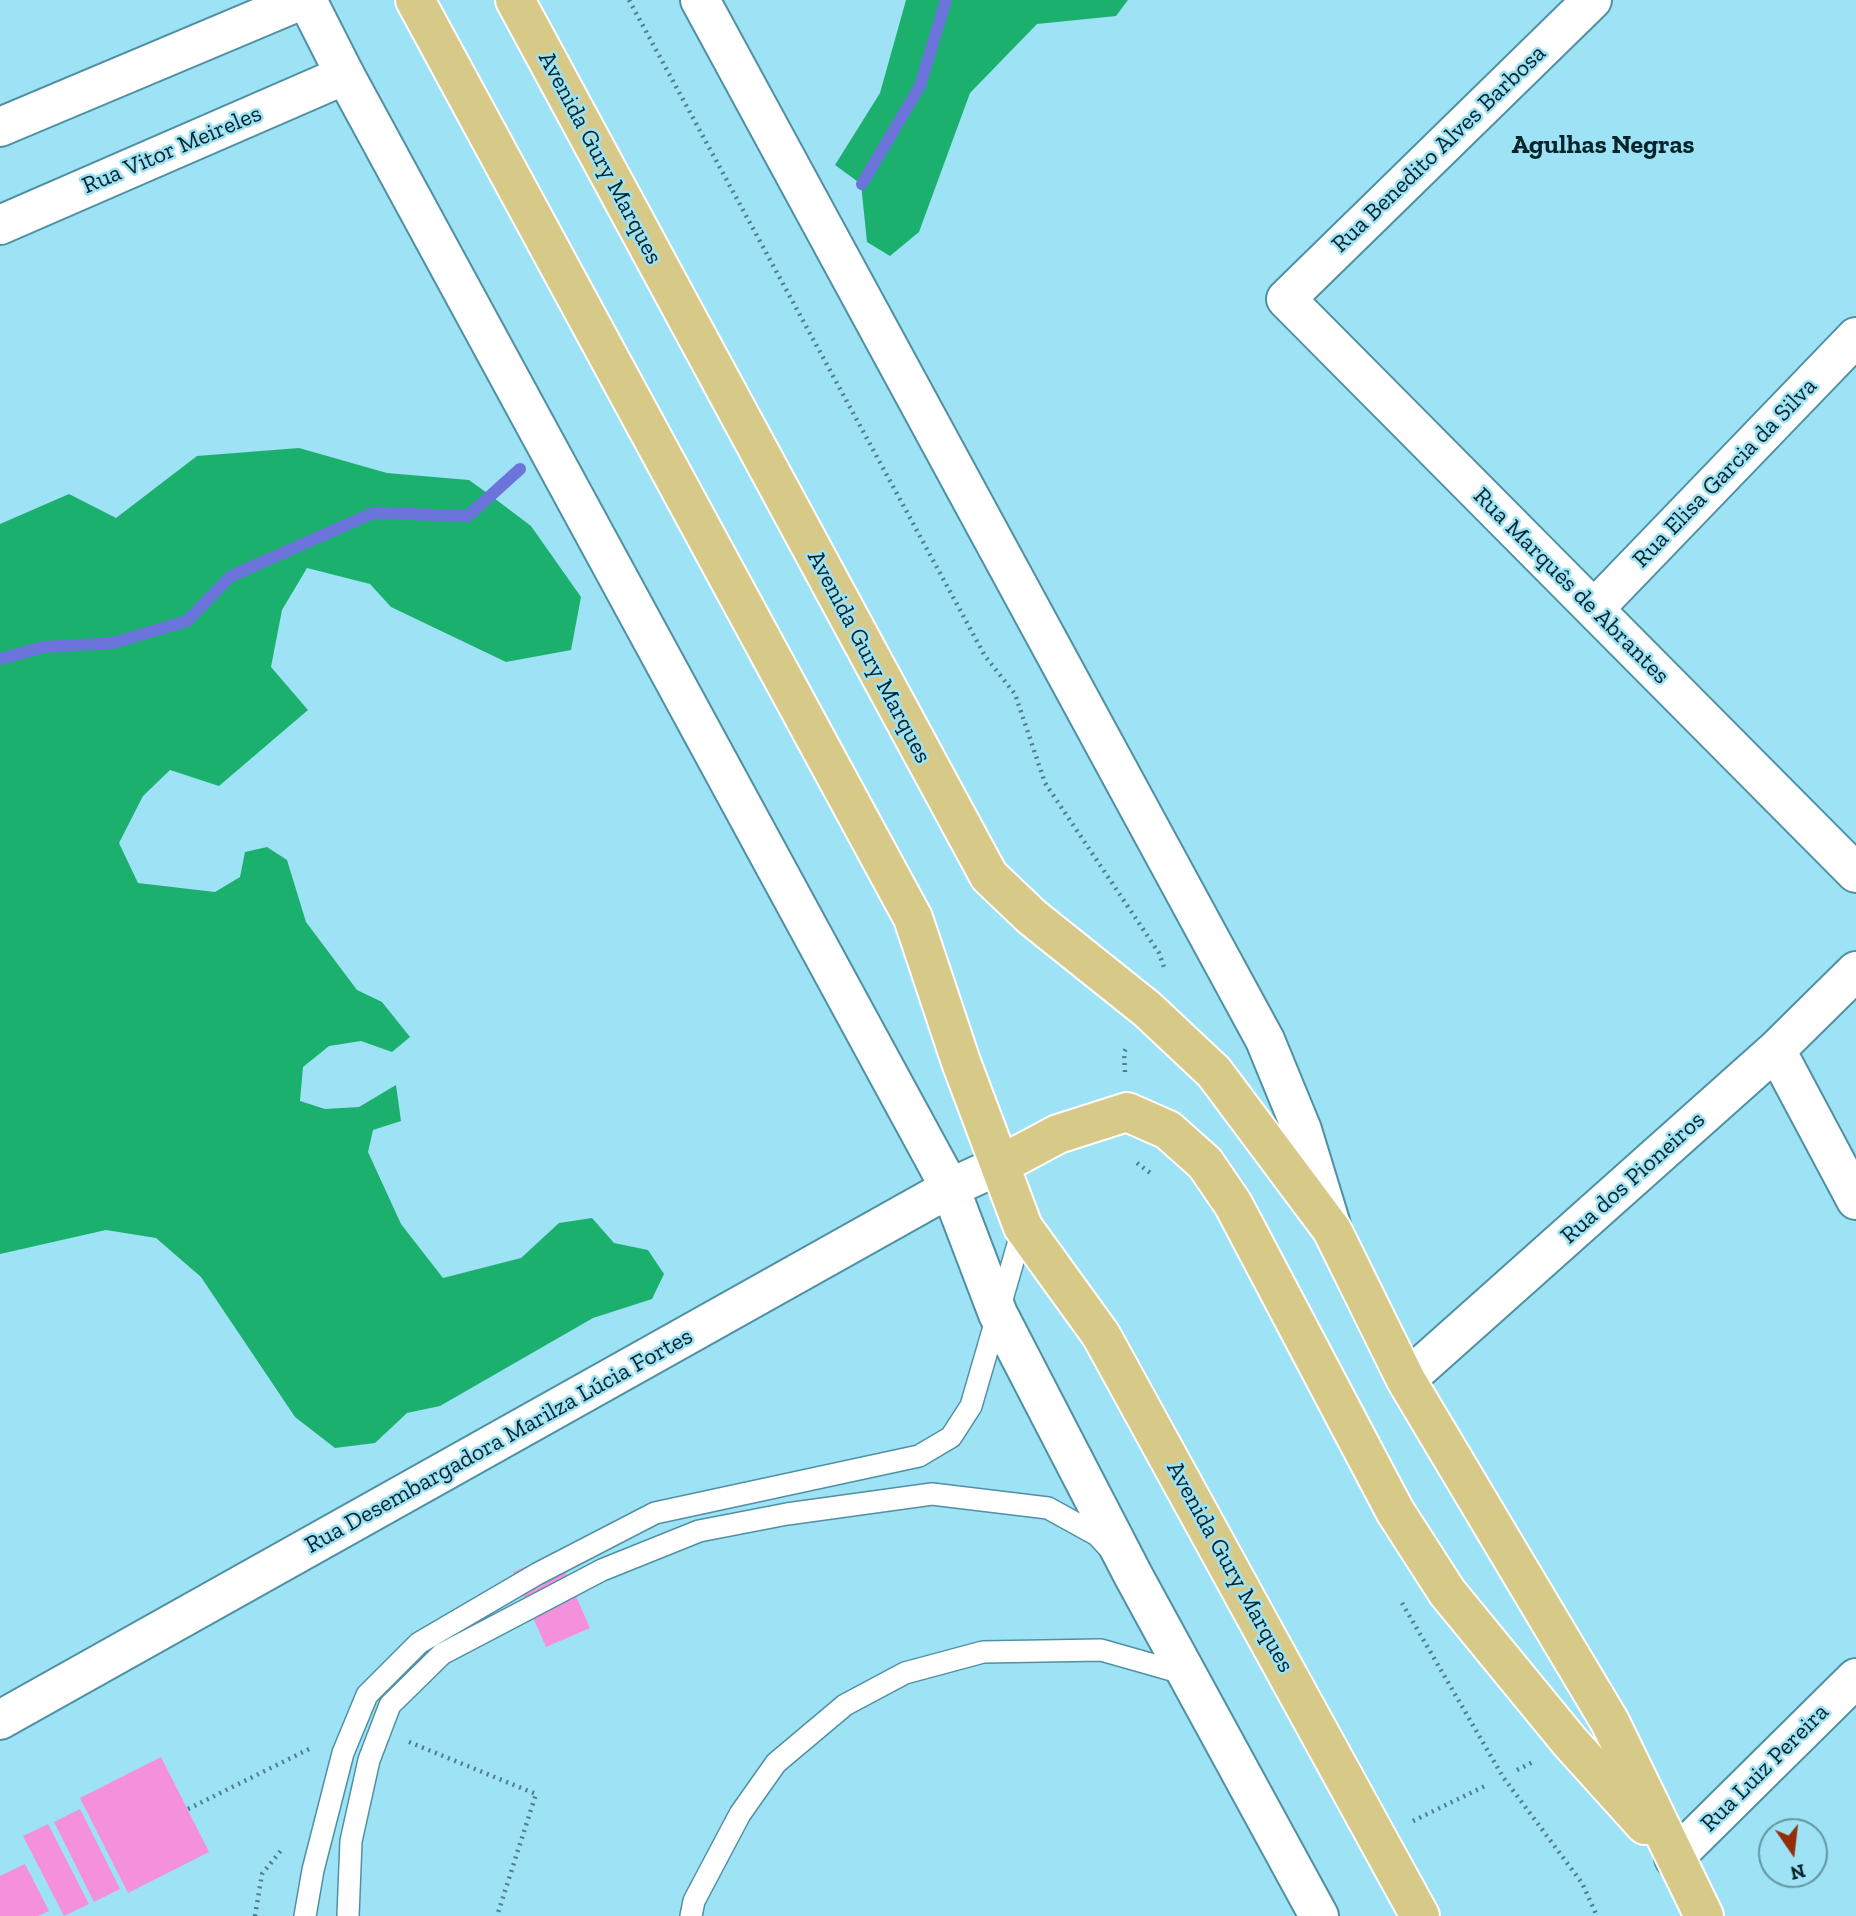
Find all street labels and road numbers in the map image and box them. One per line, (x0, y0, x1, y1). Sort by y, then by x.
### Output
street label: Rua Benedito Alves Barbosa (1326, 39, 1552, 259)
street label: Avenida Gury Marques (532, 47, 668, 269)
street label: Rua Vitor Meireles (78, 99, 266, 201)
street label: Rua Elisa Garcia da Silva (1627, 372, 1823, 574)
street label: Rua Marquês de Abrantes (1467, 482, 1675, 690)
street label: Avenida Gury Marques (801, 546, 937, 768)
street label: Rua dos Pioneiros (1555, 1106, 1711, 1250)
street label: Rua Desembargadora Marilza Lúcia Fortes (300, 1322, 698, 1560)
street label: Avenida Gury Marques (1160, 1456, 1300, 1678)
street label: Rua Luiz Pereira (1695, 1698, 1835, 1838)

